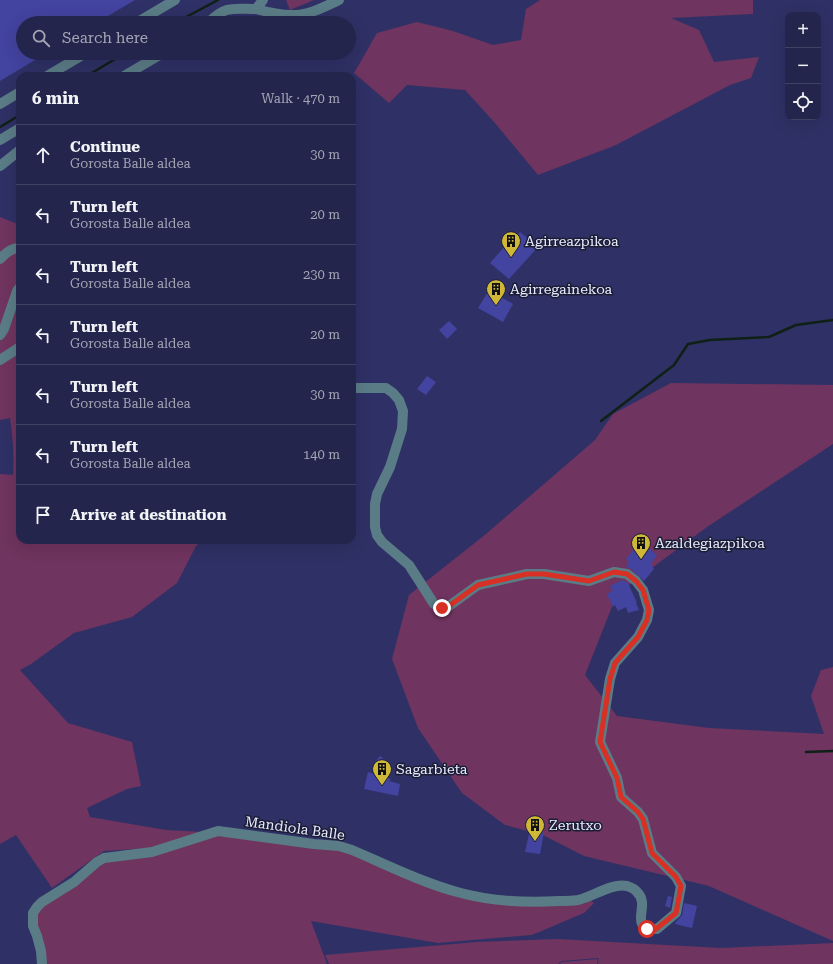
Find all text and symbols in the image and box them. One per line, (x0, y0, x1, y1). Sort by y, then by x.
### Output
map controls (785, 12, 821, 120)
button: + (785, 12, 821, 48)
search box (16, 16, 356, 60)
icon: search (30, 27, 52, 49)
text: Search here (62, 29, 148, 47)
button: − (785, 48, 821, 84)
button: locate (785, 84, 821, 120)
text: 6 min (32, 88, 79, 108)
text: Walk · 470 m (261, 91, 340, 106)
text: Continue (70, 138, 140, 156)
icon: ahead (32, 144, 54, 166)
text: 30 m (310, 147, 340, 162)
text: Gorosta Balle aldea (70, 156, 191, 171)
text: Turn left (70, 198, 138, 216)
icon: left (32, 204, 54, 226)
text: 20 m (310, 207, 340, 222)
text: Gorosta Balle aldea (70, 216, 191, 231)
building icon: Agirreazpikoa (500, 230, 522, 258)
place label: Agirreazpikoa (525, 233, 619, 249)
text: Turn left (70, 258, 138, 276)
icon: left (32, 264, 54, 286)
text: 230 m (303, 267, 340, 282)
text: Gorosta Balle aldea (70, 276, 191, 291)
building icon: Agirregainekoa (485, 278, 507, 306)
place label: Agirregainekoa (510, 281, 613, 297)
text: Turn left (70, 318, 138, 336)
icon: left (32, 324, 54, 346)
text: 20 m (310, 327, 340, 342)
text: Gorosta Balle aldea (70, 336, 191, 351)
text: Turn left (70, 378, 138, 396)
icon: left (32, 384, 54, 406)
text: 30 m (310, 387, 340, 402)
text: Gorosta Balle aldea (70, 396, 191, 411)
text: Turn left (70, 438, 138, 456)
icon: left (32, 444, 54, 466)
text: 140 m (303, 447, 340, 462)
text: Gorosta Balle aldea (70, 456, 191, 471)
icon: arrive (32, 504, 54, 526)
text: Arrive at destination (70, 506, 226, 524)
building icon: Azaldegiazpikoa (630, 532, 652, 560)
place label: Azaldegiazpikoa (655, 535, 765, 551)
route end (433, 599, 451, 617)
building icon: Sagarbieta (371, 758, 393, 786)
place label: Sagarbieta (396, 761, 468, 777)
street label: Mandiola Balle (244, 813, 346, 843)
building icon: Zerutxo (524, 814, 546, 842)
place label: Zerutxo (549, 817, 602, 833)
route start (638, 920, 656, 938)

